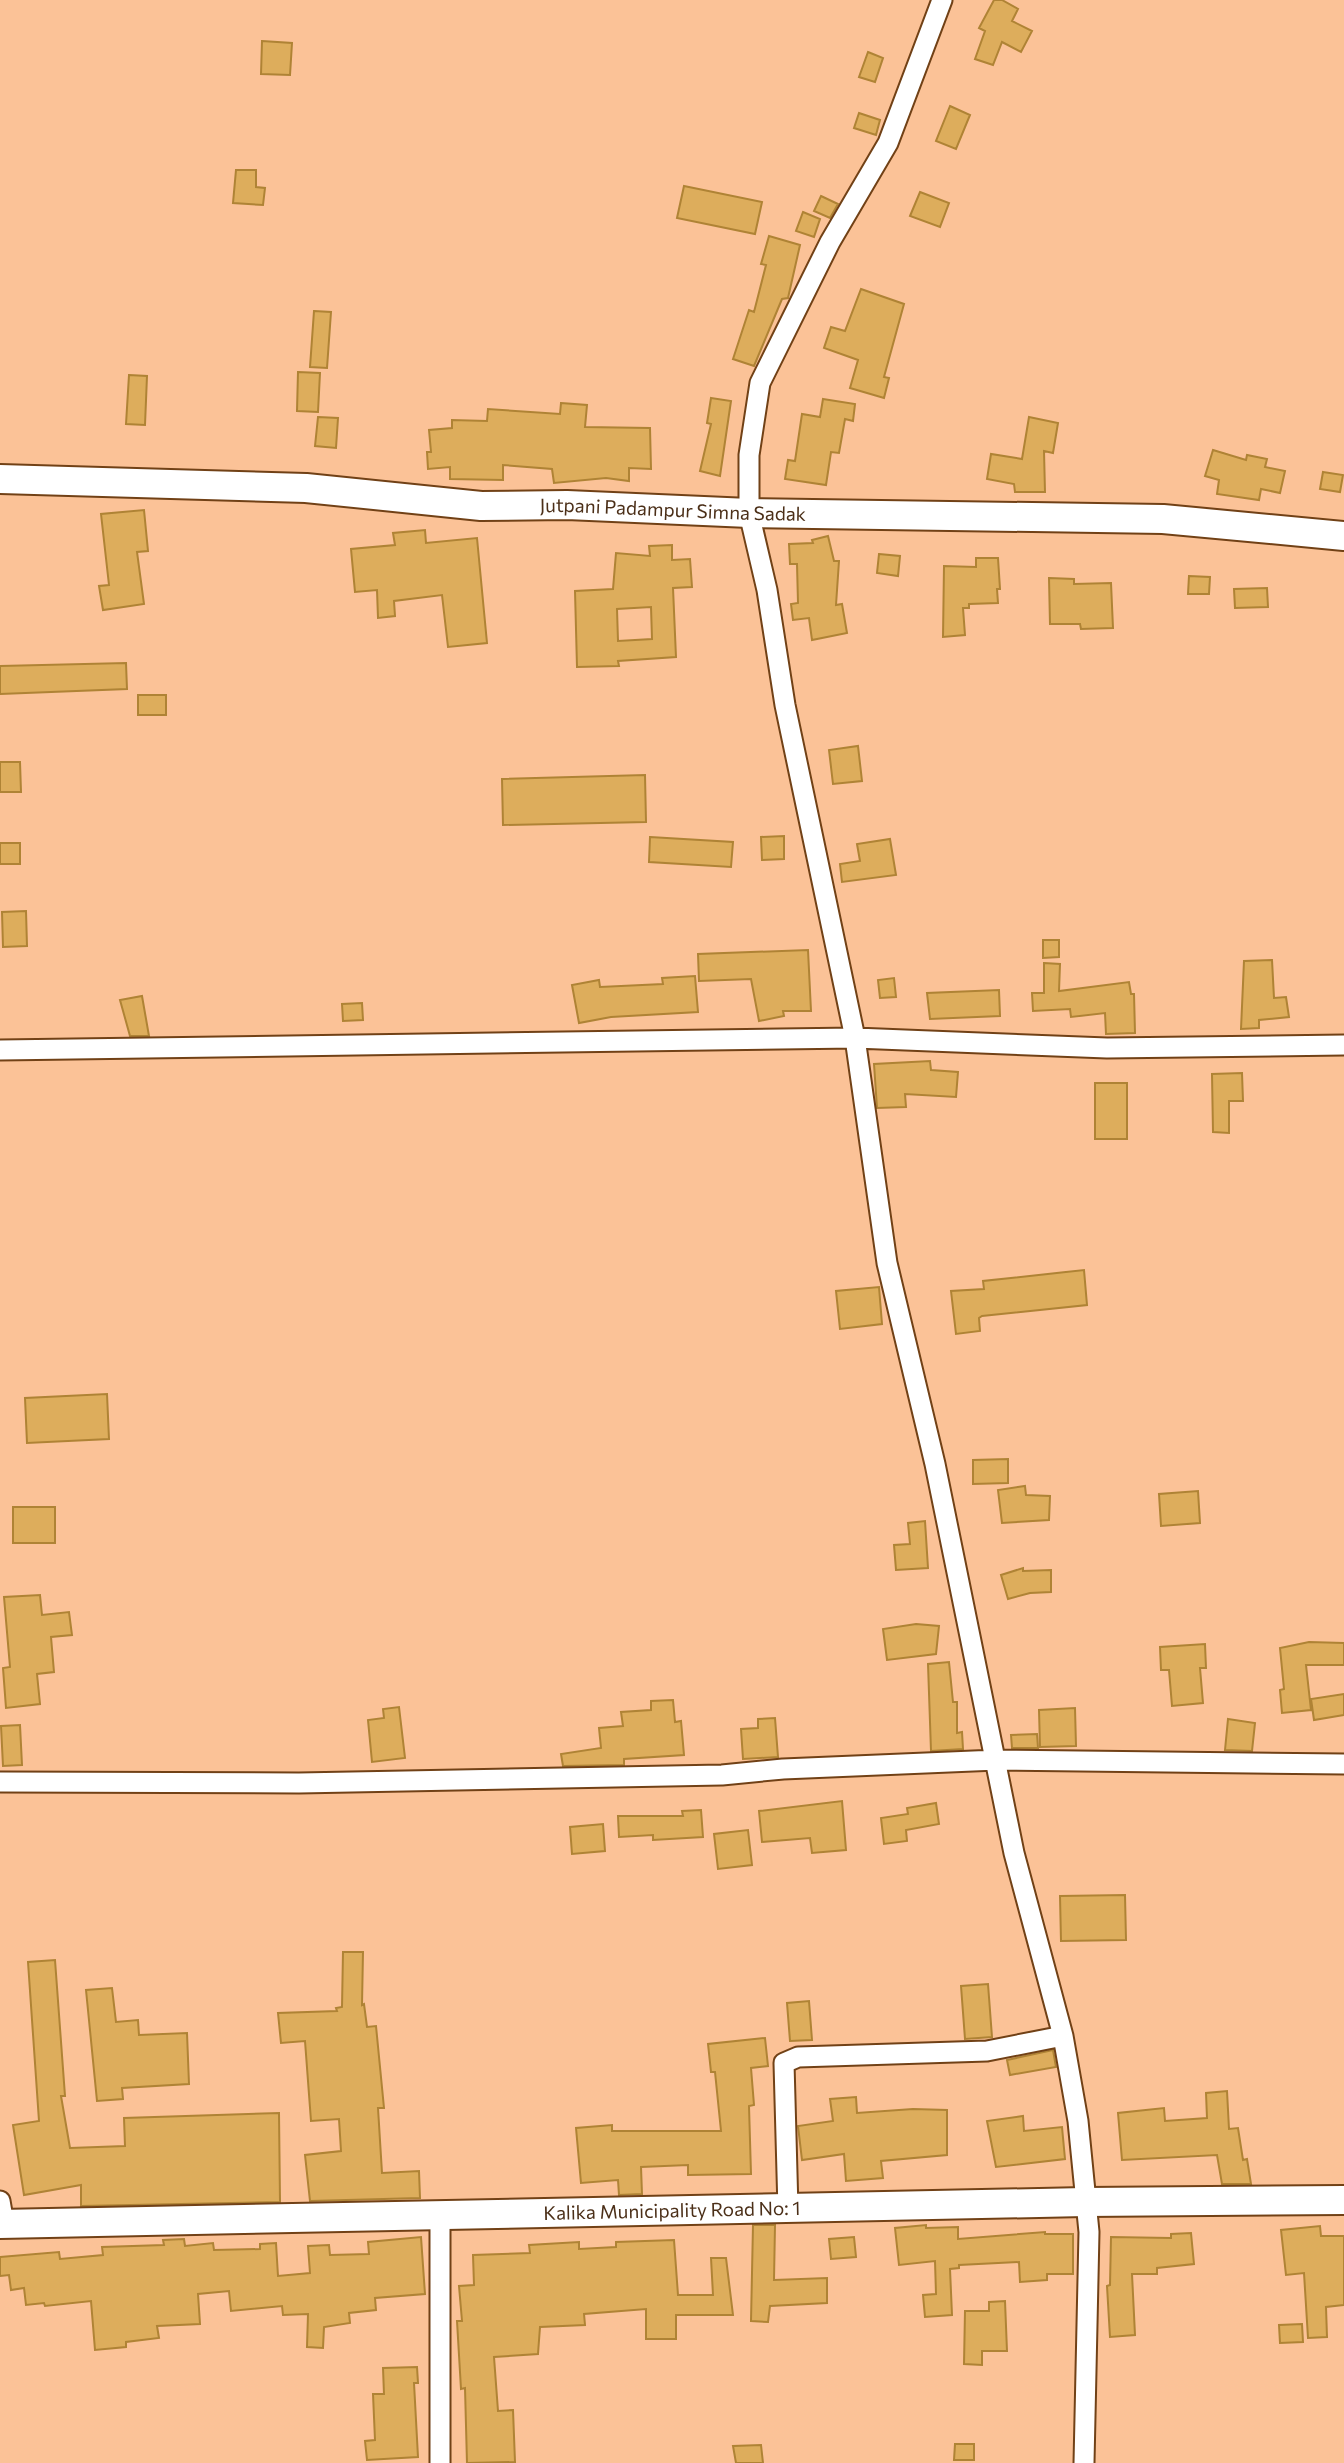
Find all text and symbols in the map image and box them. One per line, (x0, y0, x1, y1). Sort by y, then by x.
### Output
street label: Jutpani Padampur Simna Sadak (540, 493, 806, 525)
street label: Kalika Municipality Road No: 1 (543, 2196, 801, 2224)

